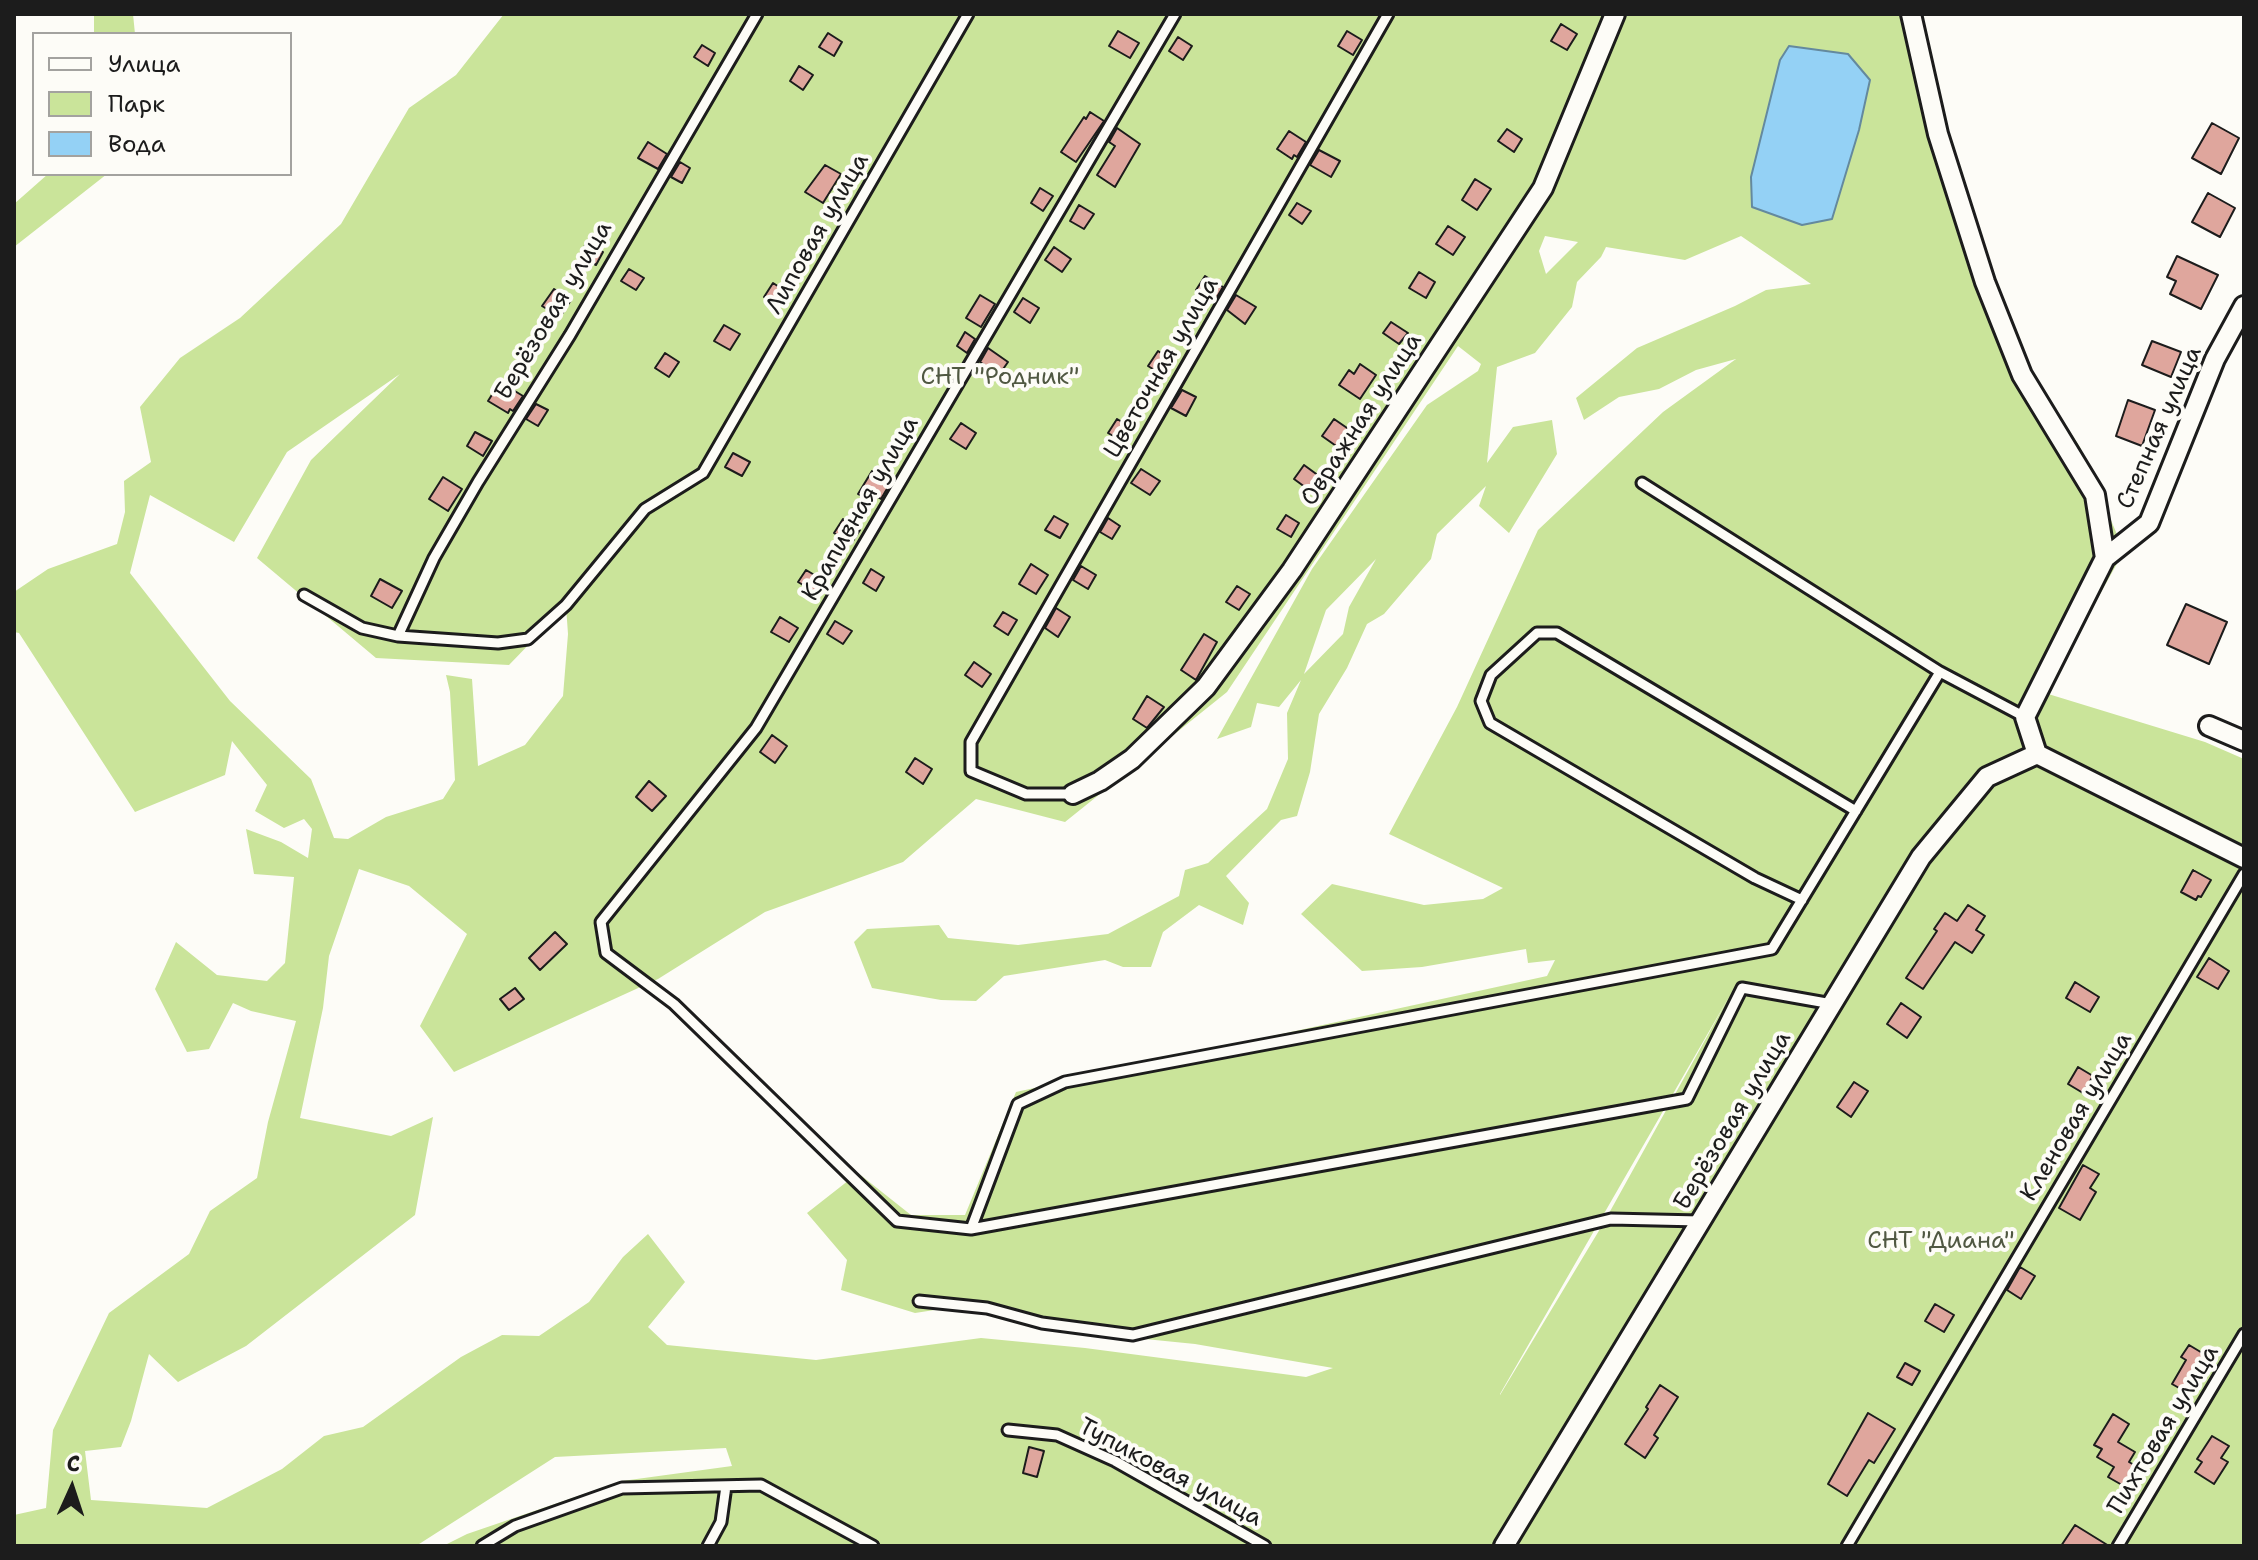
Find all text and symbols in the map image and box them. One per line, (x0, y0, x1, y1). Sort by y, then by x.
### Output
legend (32, 32, 292, 176)
text: Улица (108, 48, 181, 80)
text: Парк (108, 88, 165, 120)
text: Вода (108, 128, 166, 160)
street label: Липовая улица (760, 148, 876, 320)
street label: Берёзовая улица (489, 216, 619, 406)
street label: Цветочная улица (1098, 272, 1226, 464)
street label: Овражная улица (1295, 328, 1429, 512)
street label: Степная улица (2111, 342, 2209, 514)
park label: СНТ "Родник" (921, 364, 1079, 392)
street label: Крапивная улица (797, 412, 925, 606)
street label: Берёзовая улица (1668, 1026, 1798, 1216)
street label: Кленовая улица (2015, 1027, 2139, 1207)
park label: СНТ "Диана" (1867, 1228, 2015, 1256)
street label: Пихтовая улица (2102, 1340, 2226, 1520)
street label: Тупиковая улица (1073, 1412, 1267, 1534)
north arrow (32, 1448, 112, 1528)
text: С (66, 1449, 81, 1478)

